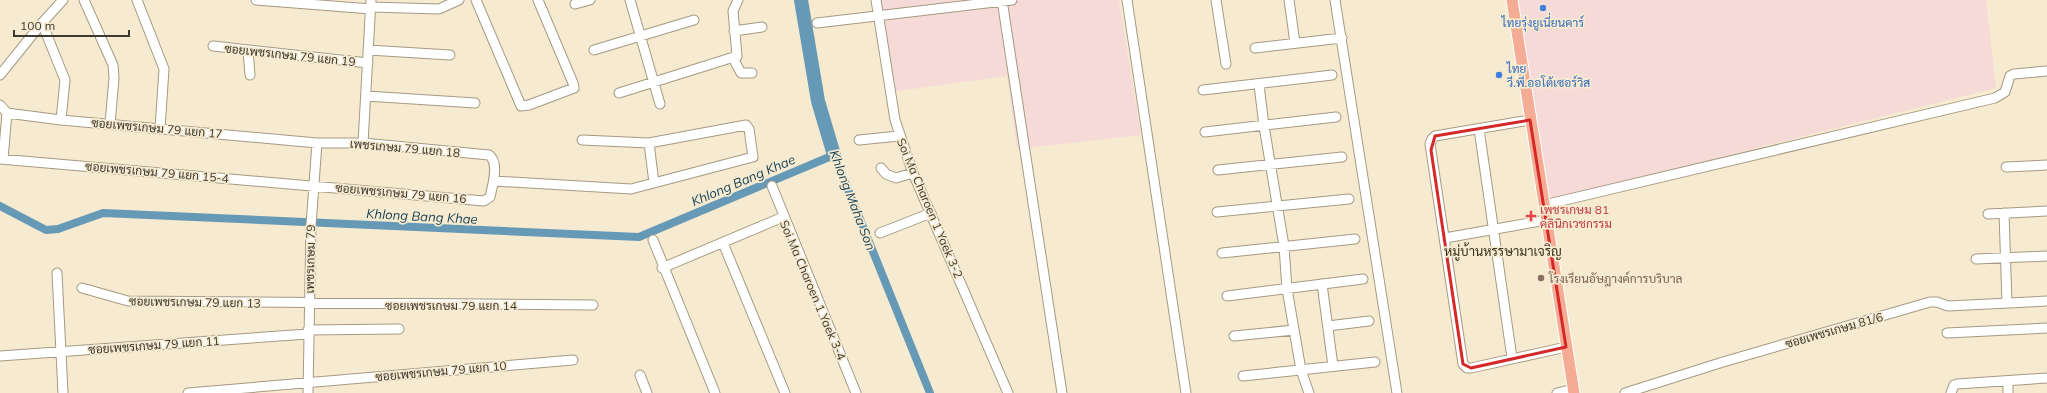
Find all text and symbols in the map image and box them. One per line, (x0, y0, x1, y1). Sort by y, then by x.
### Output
marker: ไทยรุ่งยูเนี่ยนคาร์ (1538, 3, 1548, 13)
scale bar (14, 12, 129, 38)
place label: ไทยรุ่งยูเนี่ยนคาร์ (1501, 12, 1584, 32)
text: 100 m (20, 18, 55, 33)
street label: ซอยเพชรเกษม 79 แยก 19 (224, 41, 356, 69)
place label: ไทย วี.พี.ออโต้เซอร์วิส (1506, 61, 1590, 90)
marker: ไทย วี.พี.ออโต้เซอร์วิส (1494, 70, 1504, 80)
street label: ซอยเพชรเกษม 79 แยก 17 (91, 115, 223, 141)
street label: เพชรเกษม 79 แยก 18 (349, 136, 461, 160)
street label: Soi Ma Charoen 1 Yaek 3-2 (894, 136, 966, 280)
water label: Khlong Maha Son (827, 148, 879, 252)
water label: Khlong Bang Khae (689, 151, 797, 209)
street label: ซอยเพชรเกษม 79 แยก 15-4 (85, 158, 229, 186)
street label: ซอยเพชรเกษม 79 แยก 16 (335, 180, 467, 206)
place label: เพชรเกษม 81 คลินิกเวชกรรม (1540, 202, 1612, 231)
water label: Khlong Bang Khae (366, 205, 478, 227)
marker: เพชรเกษม 81 คลินิกเวชกรรม (1525, 210, 1537, 222)
street label: Soi Ma Charoen 1 Yaek 3-4 (777, 218, 849, 362)
street label: เพชรเกษม 79 (302, 224, 318, 294)
district label: หมู่บ้านหรรษามาเจริญ (1444, 242, 1562, 261)
place label: โรงเรียนอัษฎางค์การบริบาล (1548, 271, 1683, 287)
marker: โรงเรียนอัษฎางค์การบริบาล (1536, 273, 1546, 283)
street label: ซอยเพชรเกษม 79 แยก 13 (129, 293, 261, 311)
street label: ซอยเพชรเกษม 79 แยก 14 (385, 298, 517, 313)
street label: ซอยเพชรเกษม 81/6 (1783, 309, 1885, 351)
street label: ซอยเพชรเกษม 79 แยก 11 (88, 333, 220, 357)
street label: ซอยเพชรเกษม 79 แยก 10 (375, 358, 507, 384)

